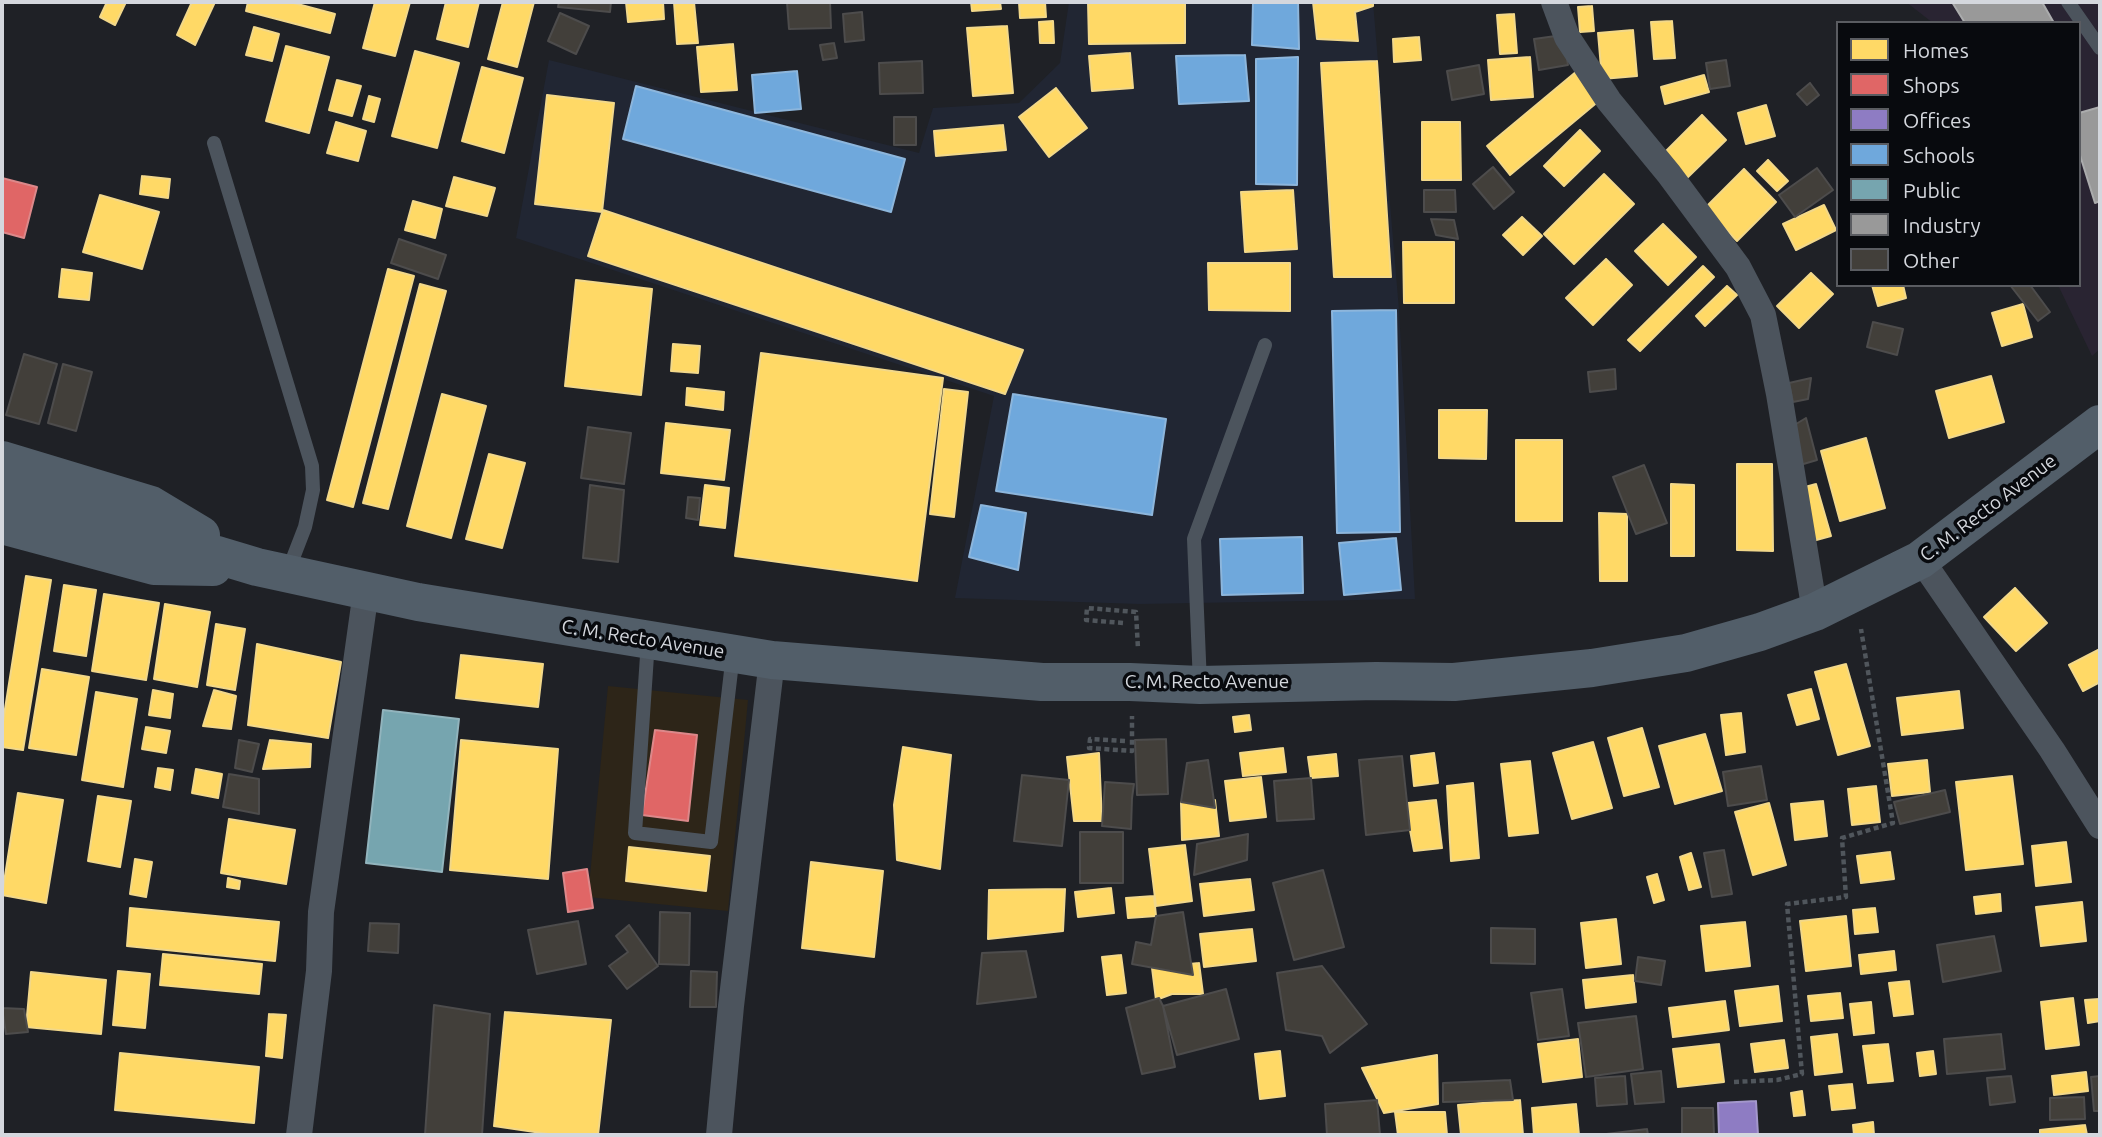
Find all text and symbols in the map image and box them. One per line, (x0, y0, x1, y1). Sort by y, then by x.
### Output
legend (1836, 21, 2081, 287)
text: Homes (1903, 38, 1969, 62)
text: Shops (1903, 73, 1960, 97)
text: Offices (1903, 108, 1971, 132)
text: Schools (1903, 143, 1975, 167)
text: Public (1903, 178, 1960, 202)
text: Industry (1903, 213, 1981, 237)
text: Other (1903, 248, 1959, 272)
street label: C. M. Recto Avenue (1915, 449, 2061, 567)
street label: C. M. Recto Avenue (560, 615, 726, 663)
street label: C. M. Recto Avenue (1125, 671, 1289, 693)

